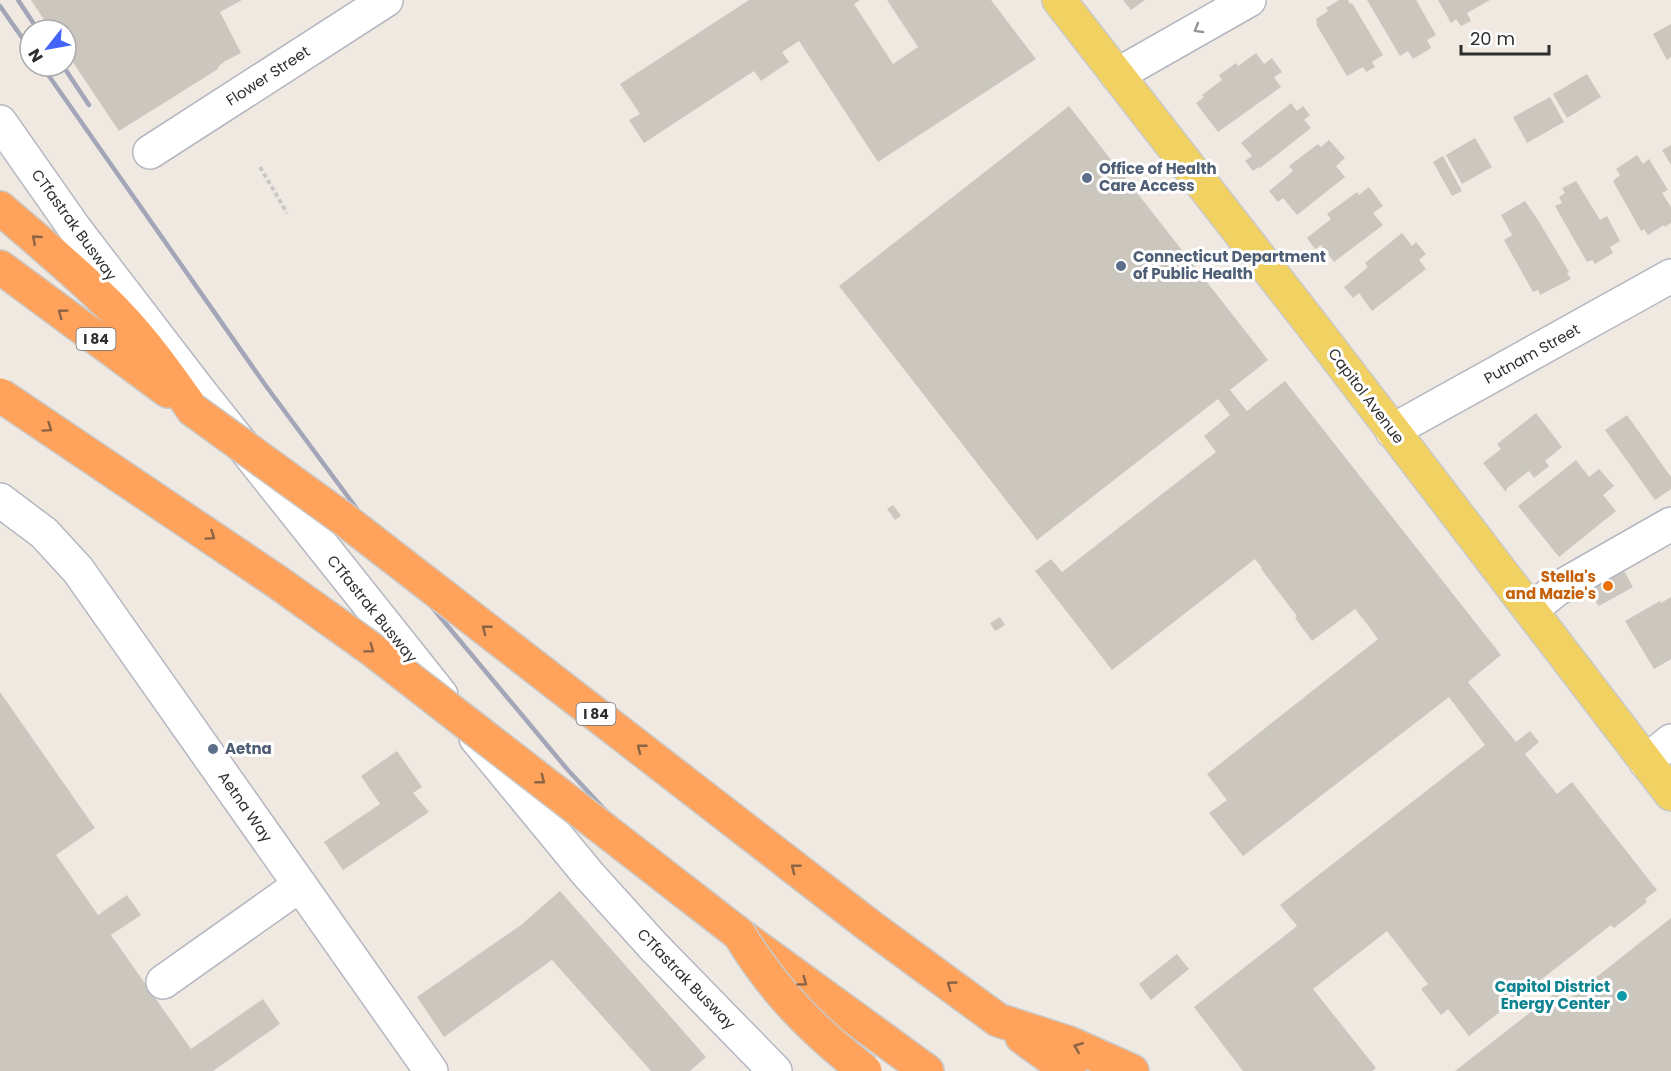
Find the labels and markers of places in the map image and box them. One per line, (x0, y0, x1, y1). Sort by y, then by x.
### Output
place label: Office of Health Care Access (1099, 158, 1217, 196)
marker: Office of Health Care Access (1080, 171, 1094, 185)
place label: Connecticut Department of Public Health (1133, 246, 1326, 284)
marker: Connecticut Department of Public Health (1114, 259, 1128, 273)
place label: Stella's and Mazie's (1506, 566, 1596, 604)
marker: Stella's and Mazie's (1601, 579, 1615, 593)
place label: Aetna (225, 738, 272, 759)
marker: Aetna (206, 742, 220, 756)
place label: Capitol District Energy Center (1495, 976, 1611, 1014)
marker: Capitol District Energy Center (1615, 989, 1629, 1003)

